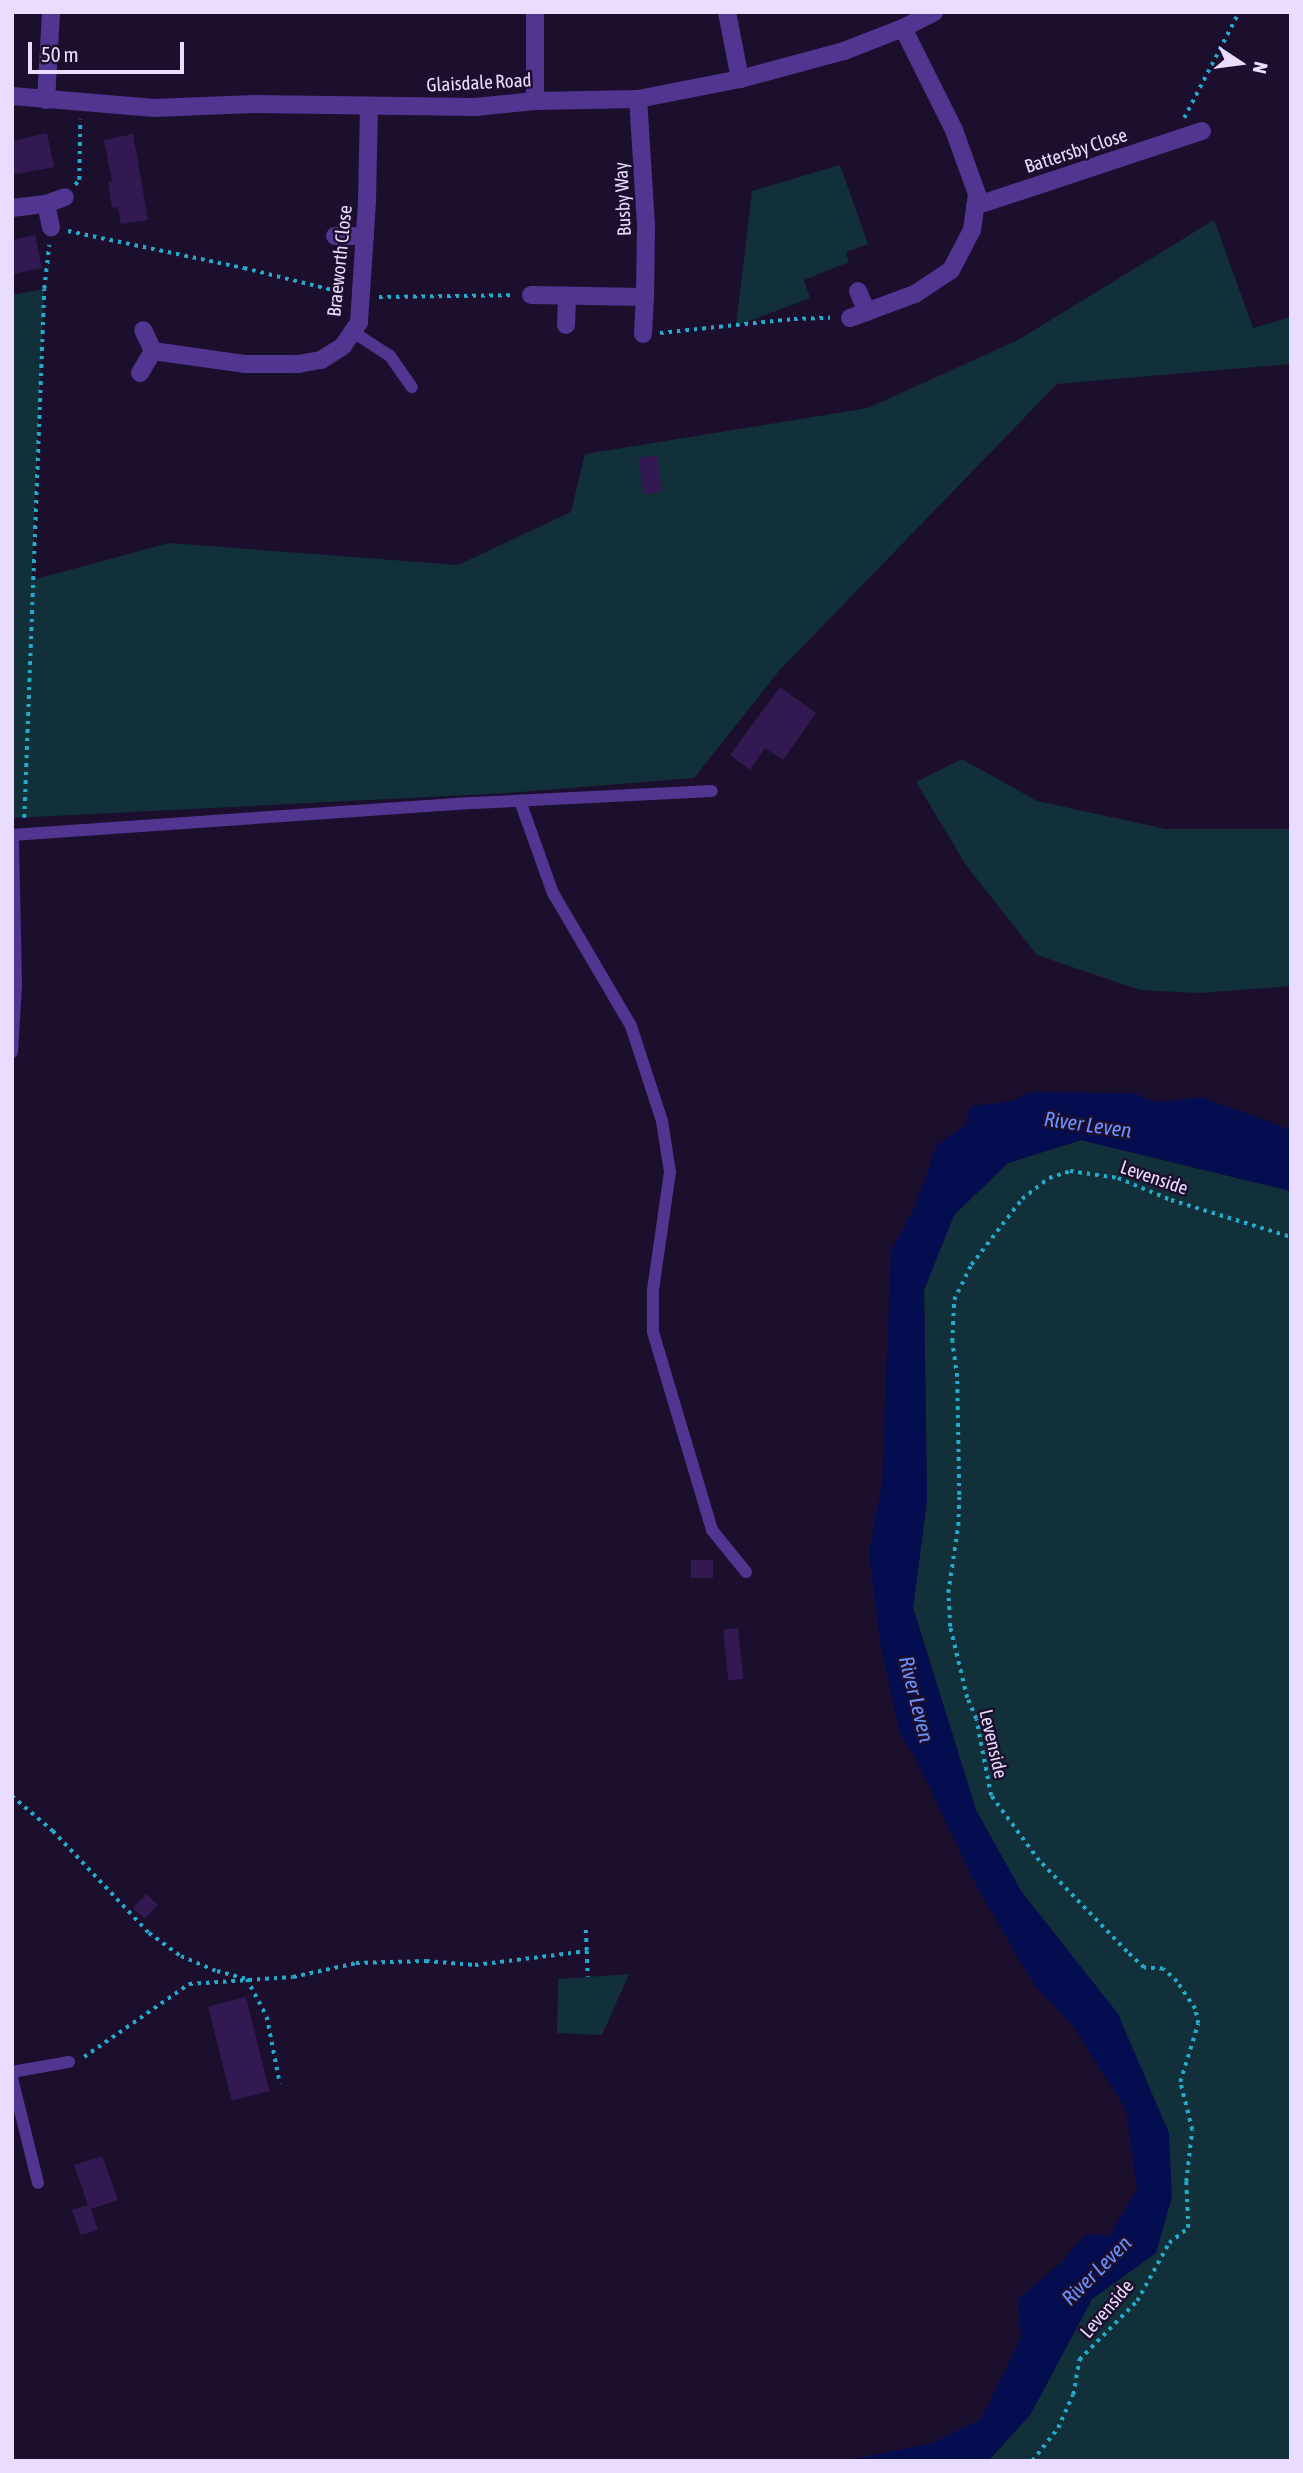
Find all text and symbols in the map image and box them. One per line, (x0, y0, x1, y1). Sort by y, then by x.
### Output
scale bar (32, 28, 187, 72)
north arrow (1205, 28, 1275, 98)
text: 50 m (41, 42, 79, 66)
text: N (1248, 60, 1272, 76)
street label: Glaisdale Road (426, 69, 532, 97)
street label: Battersby Close (1022, 124, 1130, 178)
street label: Busby Way (610, 161, 636, 237)
street label: Braeworth Close (323, 204, 357, 318)
water label: River Leven (1043, 1105, 1133, 1143)
street label: Levenside (1117, 1156, 1191, 1200)
water label: River Leven (894, 1653, 940, 1745)
street label: Levenside (974, 1707, 1012, 1781)
water label: River Leven (1056, 2230, 1136, 2310)
street label: Levenside (1075, 2275, 1139, 2343)

